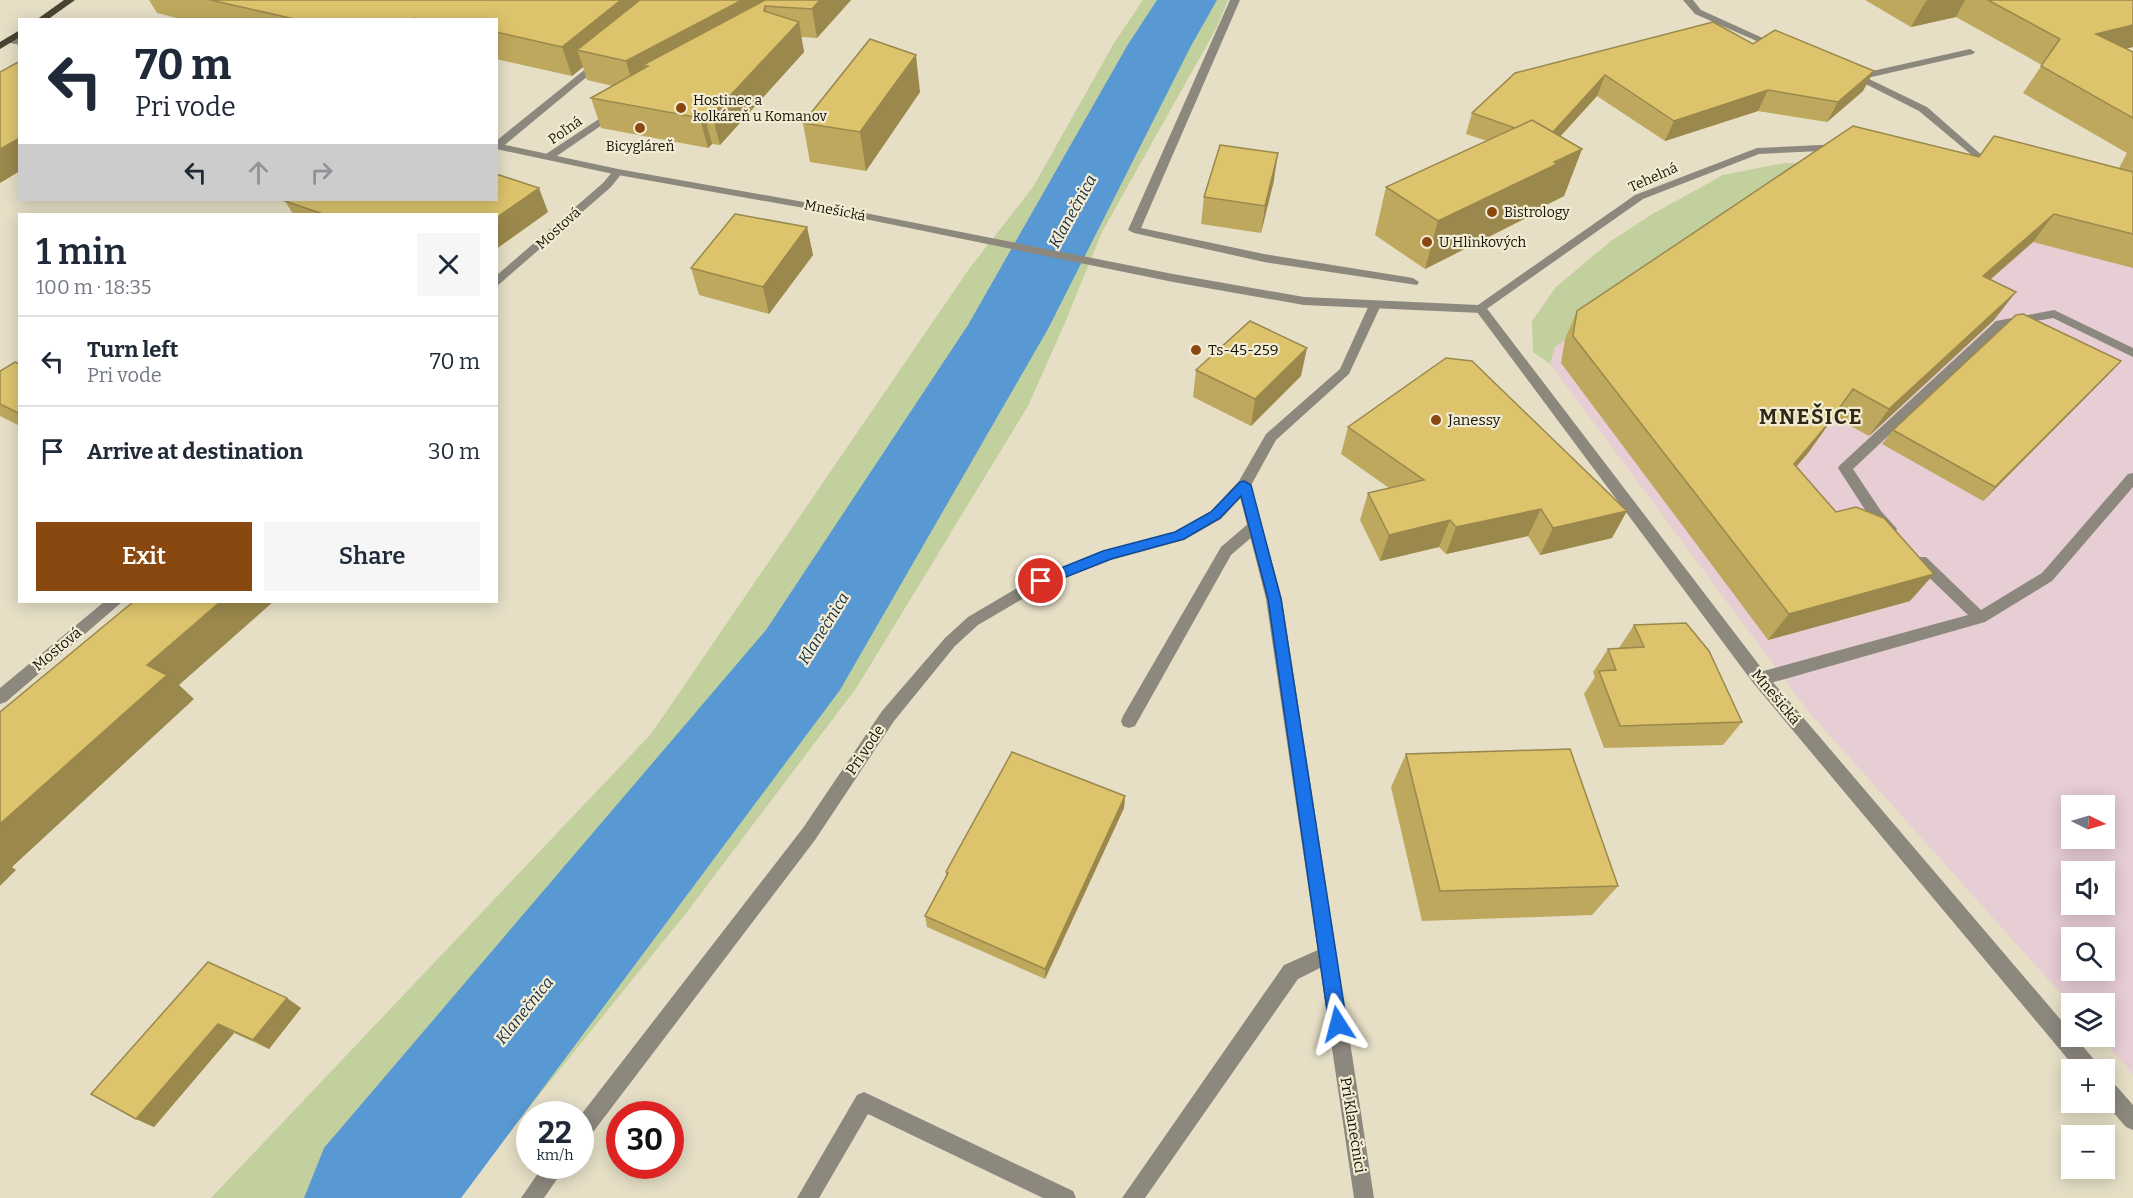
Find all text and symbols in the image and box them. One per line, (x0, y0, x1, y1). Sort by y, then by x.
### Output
text: 70 m (135, 40, 231, 90)
icon: left (36, 42, 114, 120)
text: Pri vode (135, 91, 236, 123)
place label: Hostinec a kolkáreň u Komanov (693, 92, 827, 125)
marker: Hostinec a kolkáreň u Komanov (674, 101, 688, 115)
street label: Poľná (545, 113, 586, 148)
marker: Bicygláreň (633, 121, 647, 135)
place label: Bicygláreň (606, 138, 674, 155)
icon: left (179, 156, 212, 189)
icon: ahead (242, 156, 275, 189)
icon: right (305, 156, 338, 189)
street label: Tehelná (1626, 159, 1681, 196)
water label: Klanečnica (1045, 171, 1100, 251)
street label: Mnešická (803, 196, 867, 225)
street label: Mostová (532, 204, 584, 253)
place label: Bistrology (1504, 204, 1570, 221)
marker: Bistrology (1485, 205, 1499, 219)
text: 1 min (36, 230, 127, 274)
button: close (417, 233, 480, 296)
place label: U Hlinkových (1439, 234, 1526, 251)
marker: U Hlinkových (1420, 235, 1434, 249)
text: 100 m · 18:35 (36, 275, 152, 299)
text: Turn left (87, 336, 179, 363)
place label: Ts-45-259 (1208, 341, 1278, 359)
marker: Ts-45-259 (1189, 343, 1203, 357)
icon: left (36, 345, 69, 378)
text: 70 m (430, 348, 480, 375)
text: Pri vode (87, 363, 162, 387)
district label: MNEŠICE (1759, 402, 1863, 430)
place label: Janessy (1447, 411, 1501, 429)
marker: Janessy (1429, 413, 1443, 427)
icon: arrive (36, 435, 69, 468)
text: Arrive at destination (87, 438, 303, 465)
text: 30 m (428, 438, 480, 465)
button: Exit (36, 522, 252, 591)
button: Share (264, 522, 480, 591)
pin (1015, 555, 1066, 606)
icon: arrive (1024, 564, 1057, 597)
water label: Klanečnica (794, 589, 853, 668)
street label: Mostová (29, 623, 85, 675)
street label: Mnešická (1748, 666, 1804, 728)
street label: Pri vode (842, 722, 888, 778)
north arrow (2061, 795, 2115, 849)
map controls (2061, 795, 2115, 1179)
button: sound (2061, 861, 2115, 915)
button: search (2061, 927, 2115, 981)
water label: Klanečnica (492, 973, 557, 1048)
position arrow (1306, 992, 1370, 1056)
button: layers (2061, 993, 2115, 1047)
button: + (2061, 1059, 2115, 1113)
street label: Pri Klanečnici (1337, 1076, 1370, 1175)
speed limit sign: 30 (606, 1101, 684, 1179)
text: 22 (538, 1115, 572, 1151)
button: − (2061, 1125, 2115, 1179)
text: km/h (536, 1146, 574, 1164)

